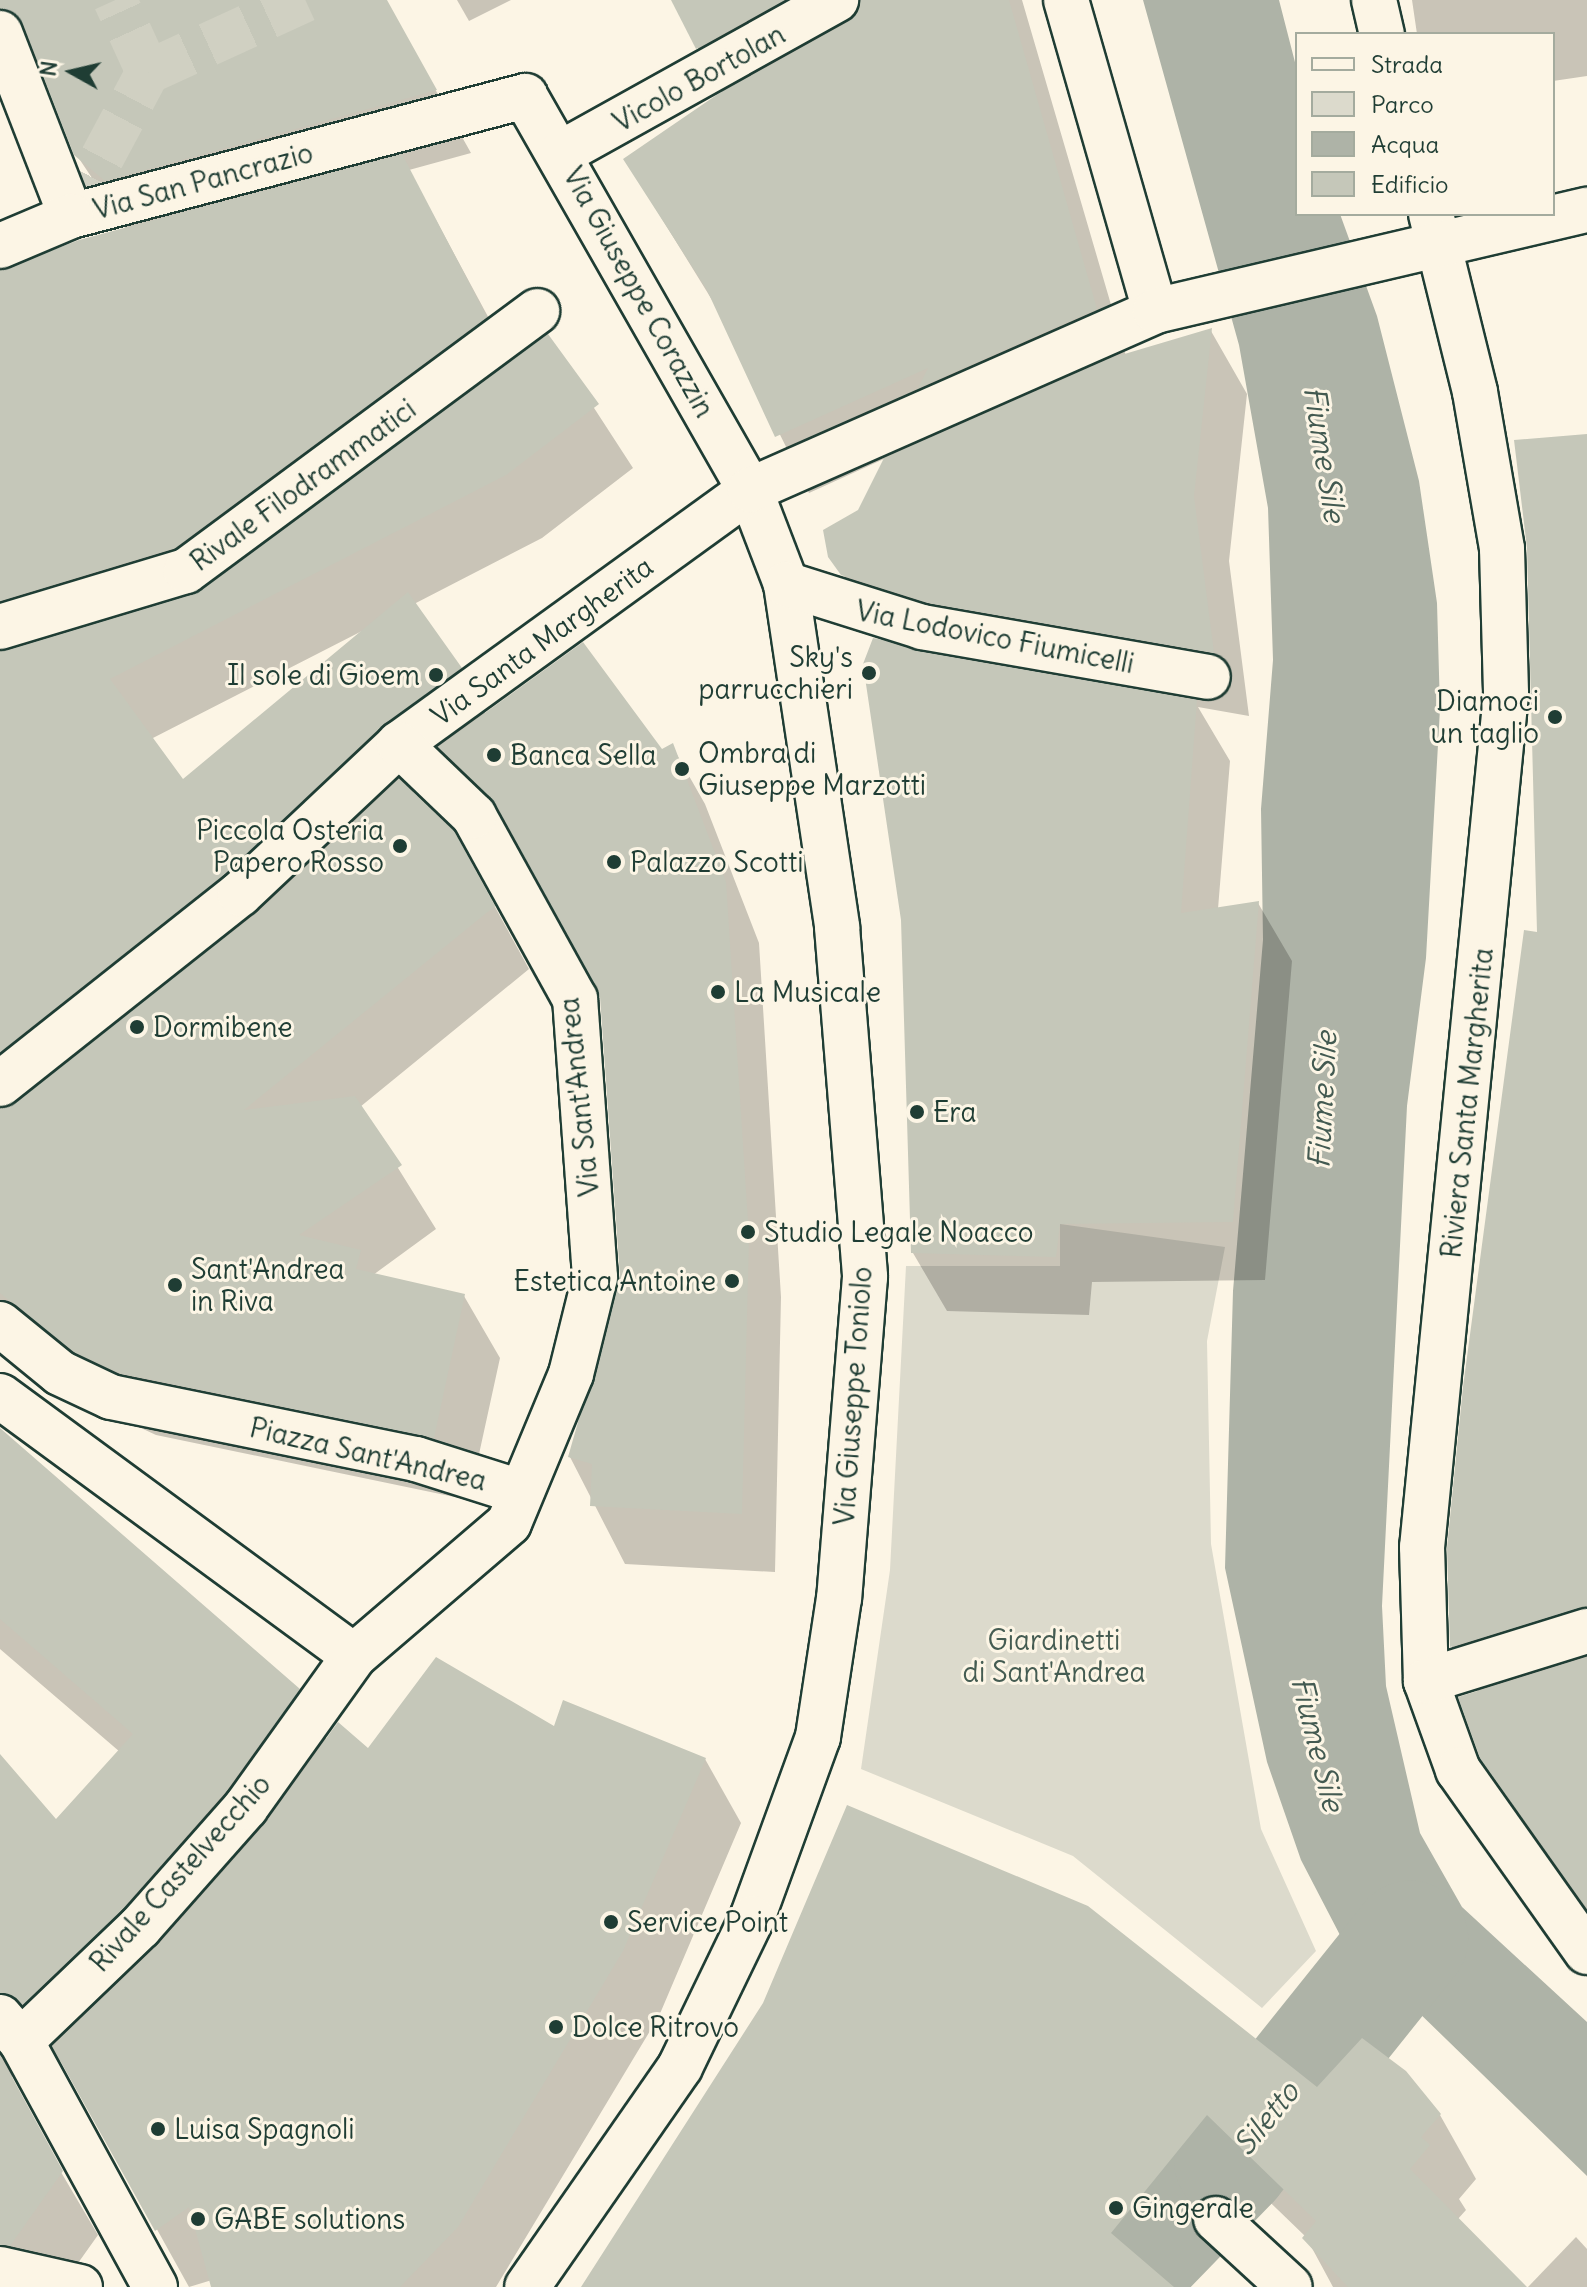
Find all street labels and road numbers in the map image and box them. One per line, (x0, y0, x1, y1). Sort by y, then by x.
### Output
street label: Vicolo Bortolan (607, 17, 791, 139)
street label: Via San Pancrazio (90, 136, 316, 226)
street label: Via Giuseppe Corazzin (556, 161, 722, 423)
street label: Rivale Filodrammatici (184, 392, 422, 578)
street label: Via Santa Margherita (425, 549, 659, 733)
street label: Via Lodovico Fiumicelli (853, 594, 1137, 680)
street label: Riviera Santa Margherita (1434, 946, 1500, 1260)
street label: Via Sant'Andrea (552, 996, 606, 1198)
street label: Via Giuseppe Toniolo (827, 1265, 879, 1527)
street label: Piazza Sant'Andrea (246, 1410, 490, 1498)
street label: Rivale Castelvecchio (83, 1767, 277, 1979)

